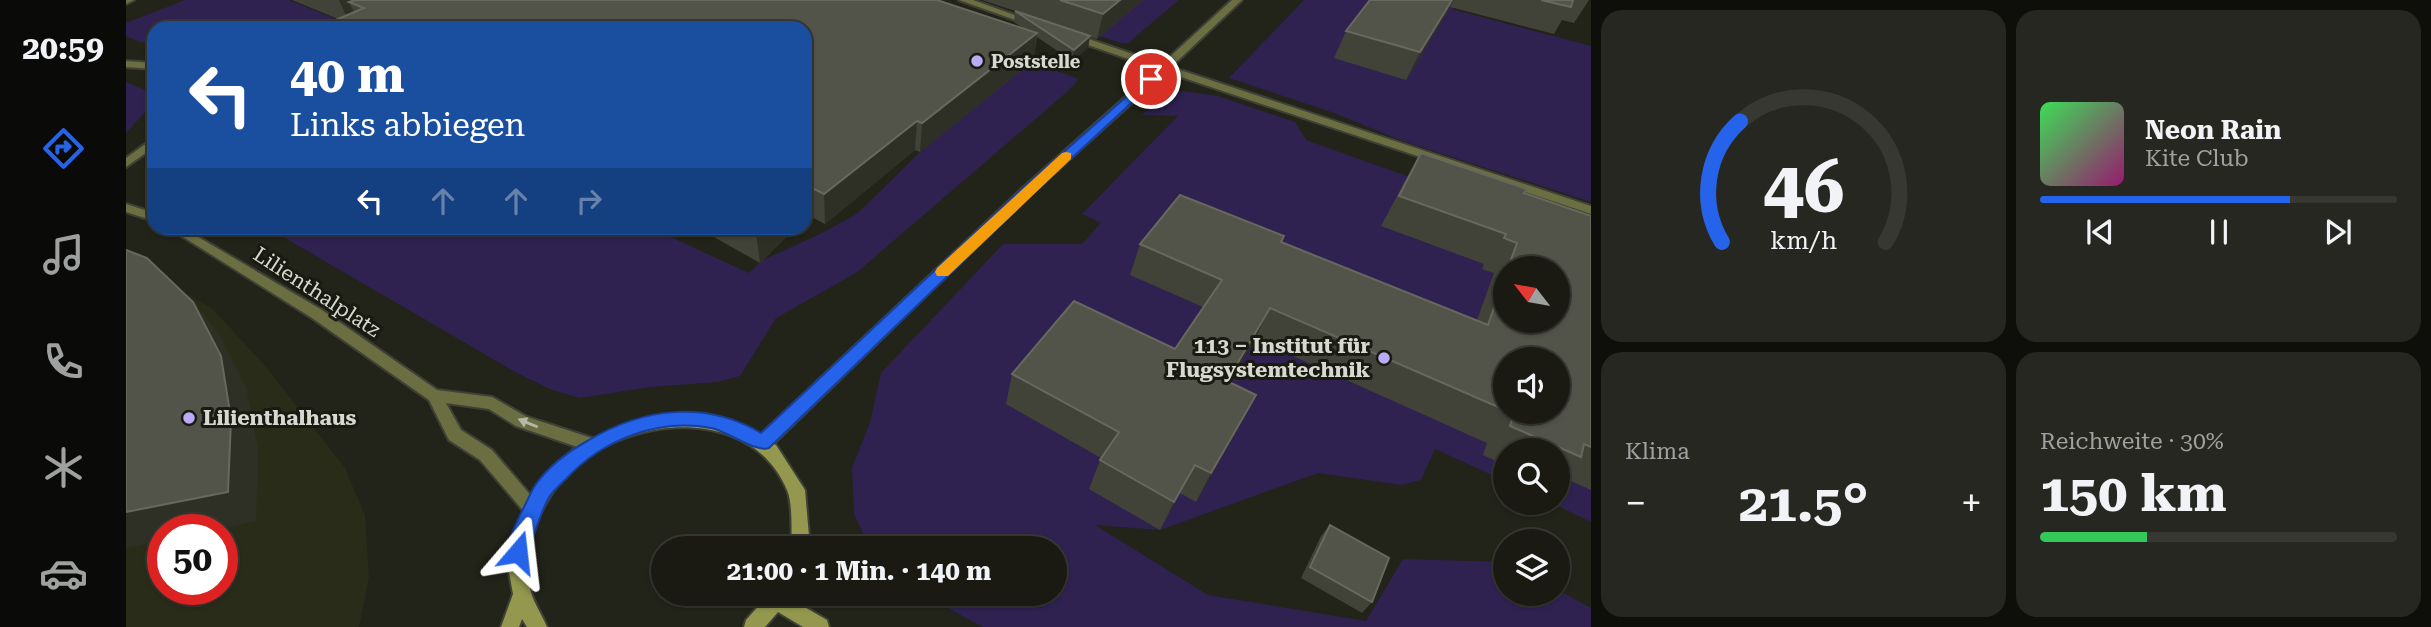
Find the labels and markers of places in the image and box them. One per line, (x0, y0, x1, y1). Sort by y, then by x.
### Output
pin (1121, 49, 1181, 109)
place label: Poststelle (991, 51, 1081, 72)
marker: Poststelle (969, 53, 985, 69)
place label: 113 – Institut für Flugsystemtechnik (1166, 334, 1370, 382)
marker: 113 – Institut für Flugsystemtechnik (1376, 350, 1392, 366)
place label: Lilienthalhaus (203, 406, 357, 430)
marker: Lilienthalhaus (181, 410, 197, 426)

